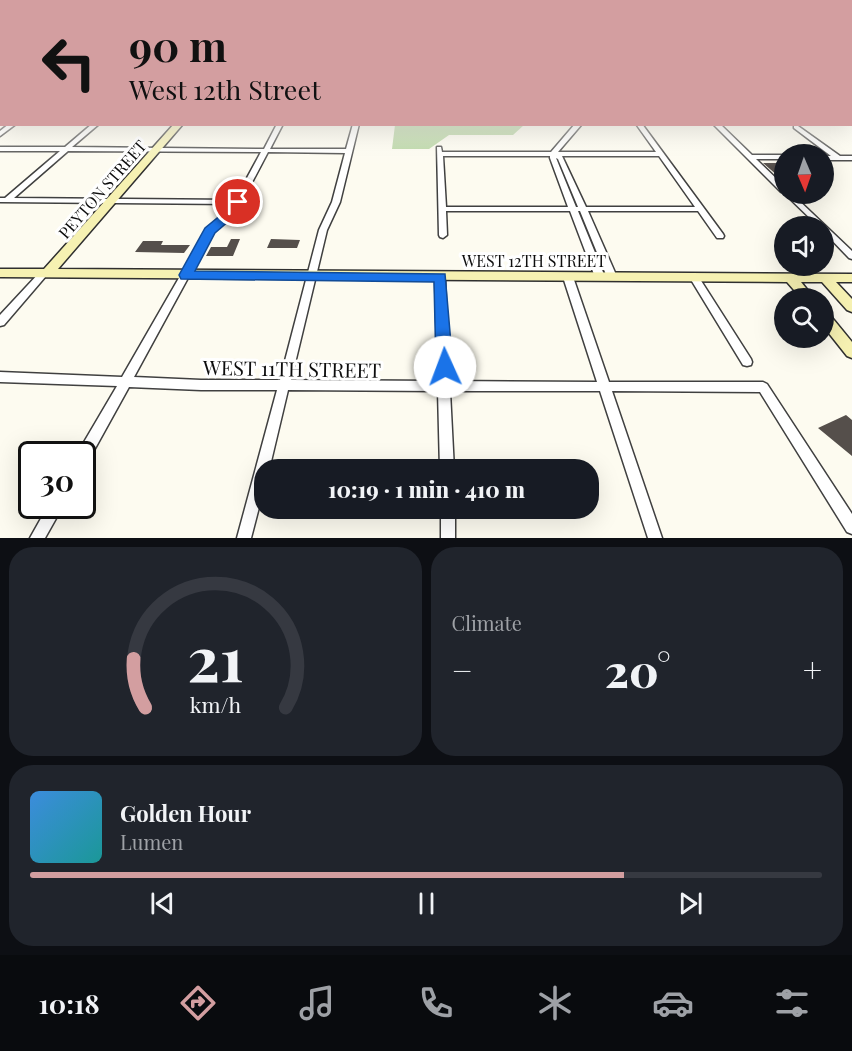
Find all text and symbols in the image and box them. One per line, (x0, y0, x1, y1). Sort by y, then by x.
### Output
text: 90 m (129, 17, 227, 73)
icon: left (30, 24, 108, 102)
text: West 12th Street (129, 71, 321, 107)
street label: PEYTON STREET (53, 135, 151, 243)
north arrow (774, 144, 834, 204)
map controls (774, 144, 834, 348)
pin (212, 176, 263, 227)
icon: arrive (221, 185, 254, 218)
button: sound (774, 216, 834, 276)
street label: WEST 12TH STREET (461, 250, 606, 271)
button: search (774, 288, 834, 348)
position arrow (413, 335, 477, 399)
street label: WEST 11TH STREET (202, 353, 381, 383)
speed limit sign: 30 (18, 441, 96, 519)
text: 10:19 · 1 min · 410 m (328, 474, 525, 504)
text: Climate (452, 609, 522, 636)
text: 21 (187, 614, 244, 698)
text: 20° (605, 639, 671, 699)
text: − (452, 647, 473, 691)
text: + (803, 647, 822, 691)
text: km/h (190, 691, 241, 719)
text: Golden Hour (120, 798, 251, 828)
text: Lumen (120, 828, 183, 855)
icon: previous (146, 887, 179, 920)
icon: pause (410, 887, 443, 920)
icon: next (674, 887, 707, 920)
icon: directions (177, 982, 219, 1024)
icon: music (296, 982, 338, 1024)
icon: phone (415, 982, 457, 1024)
icon: climate (534, 982, 576, 1024)
icon: car (652, 982, 694, 1024)
icon: filters (771, 982, 813, 1024)
text: 10:18 (38, 985, 100, 1021)

